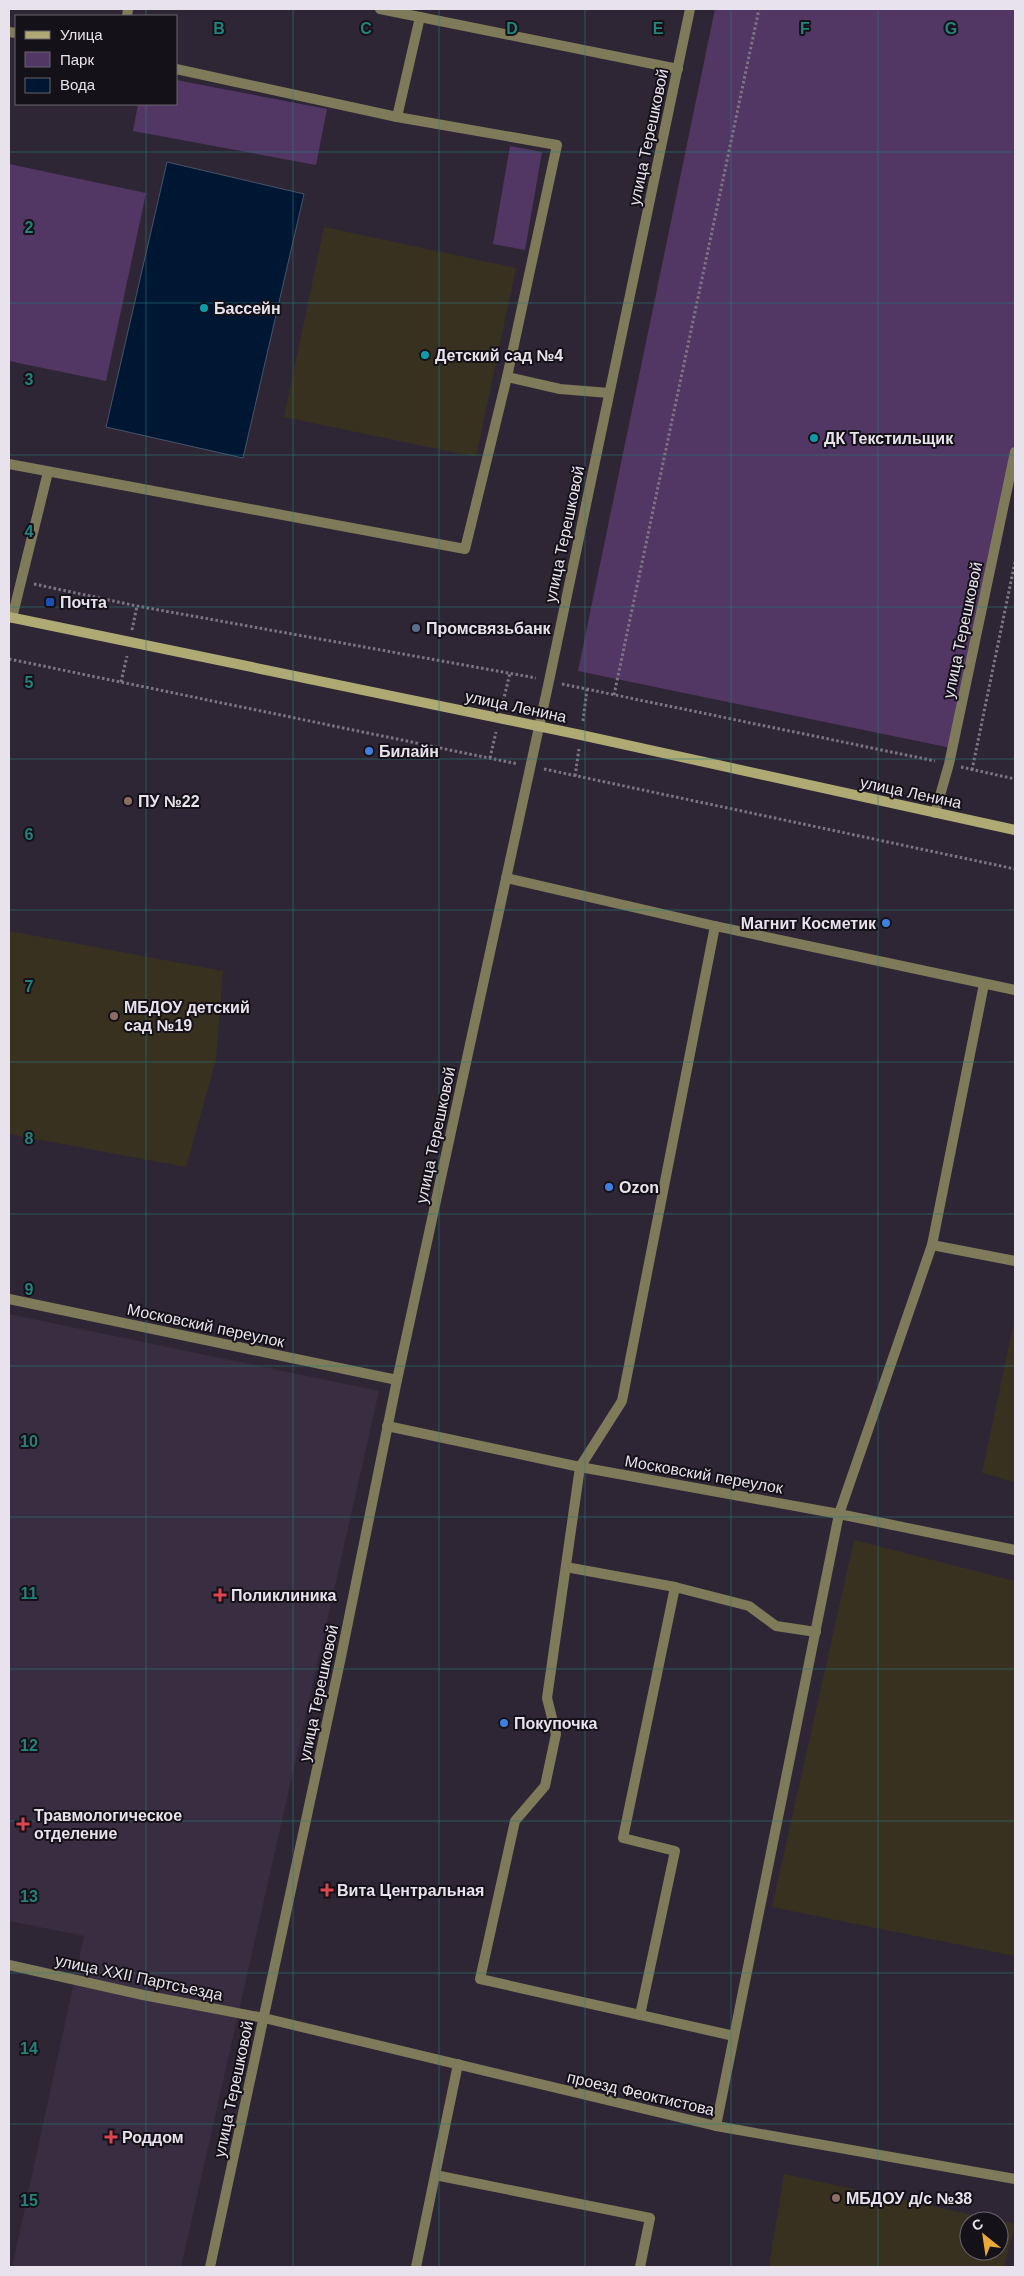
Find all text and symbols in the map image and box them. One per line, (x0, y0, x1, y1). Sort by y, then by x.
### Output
legend (15, 15, 178, 105)
text: B (213, 20, 225, 37)
text: C (360, 20, 372, 37)
text: D (506, 20, 518, 37)
text: E (653, 20, 664, 37)
text: F (800, 20, 810, 37)
text: G (945, 20, 957, 37)
text: Улица (60, 26, 103, 43)
text: Парк (60, 51, 94, 68)
street label: улица Терешковой (626, 67, 671, 207)
text: Вода (60, 76, 96, 93)
text: 2 (25, 219, 34, 236)
place label: Бассейн (214, 300, 281, 317)
marker: Бассейн (198, 302, 210, 314)
place label: Детский сад №4 (435, 347, 563, 364)
marker: Детский сад №4 (419, 349, 431, 361)
text: 3 (25, 371, 34, 388)
place label: ДК Текстильщик (824, 430, 954, 447)
marker: ДК Текстильщик (808, 432, 820, 444)
street label: улица Терешковой (542, 464, 587, 604)
text: 4 (25, 523, 34, 540)
street label: улица Терешковой (940, 560, 985, 700)
place label: Почта (60, 594, 107, 611)
marker: Почта (44, 596, 56, 608)
place label: Промсвязьбанк (426, 620, 552, 637)
marker: Промсвязьбанк (410, 622, 422, 634)
text: 5 (25, 674, 34, 691)
street label: улица Ленина (464, 687, 568, 726)
place label: Билайн (379, 743, 439, 760)
marker: Билайн (363, 745, 375, 757)
street label: улица Ленина (859, 773, 963, 812)
place label: ПУ №22 (138, 793, 200, 810)
marker: ПУ №22 (122, 795, 134, 807)
text: 6 (25, 826, 34, 843)
place label: Магнит Косметик (741, 915, 877, 932)
marker: Магнит Косметик (880, 917, 892, 929)
text: 7 (25, 978, 34, 995)
place label: МБДОУ детский сад №19 (124, 999, 250, 1034)
marker: МБДОУ детский сад №19 (108, 1010, 120, 1022)
street label: улица Терешковой (413, 1065, 458, 1205)
text: 8 (25, 1130, 34, 1147)
place label: Ozon (619, 1179, 659, 1196)
marker: Ozon (603, 1181, 615, 1193)
text: 9 (25, 1281, 34, 1298)
street label: Московский переулок (126, 1301, 287, 1351)
text: 10 (20, 1433, 38, 1450)
street label: Московский переулок (623, 1452, 785, 1497)
text: 11 (21, 1585, 38, 1602)
place label: Поликлиника (231, 1587, 337, 1604)
marker: Поликлиника (213, 1588, 227, 1602)
street label: улица Терешковой (296, 1623, 341, 1763)
place label: Покупочка (514, 1715, 598, 1732)
marker: Покупочка (498, 1717, 510, 1729)
text: 12 (20, 1737, 38, 1754)
place label: Травмологическое отделение (34, 1807, 182, 1842)
marker: Травмологическое отделение (16, 1817, 30, 1831)
place label: Вита Центральная (337, 1882, 484, 1899)
marker: Вита Центральная (321, 1884, 333, 1896)
text: 13 (20, 1888, 38, 1905)
street label: улица XXII Партсъезда (54, 1951, 224, 2004)
street label: улица Терешковой (211, 2019, 256, 2159)
text: 14 (20, 2040, 38, 2057)
street label: проезд Феоктистова (566, 2068, 716, 2119)
place label: Роддом (122, 2129, 184, 2146)
marker: Роддом (104, 2130, 118, 2144)
place label: МБДОУ д/с №38 (846, 2190, 972, 2207)
text: 15 (20, 2192, 38, 2209)
marker: МБДОУ д/с №38 (830, 2192, 842, 2204)
north arrow (959, 2211, 1009, 2261)
text: С (969, 2215, 986, 2234)

